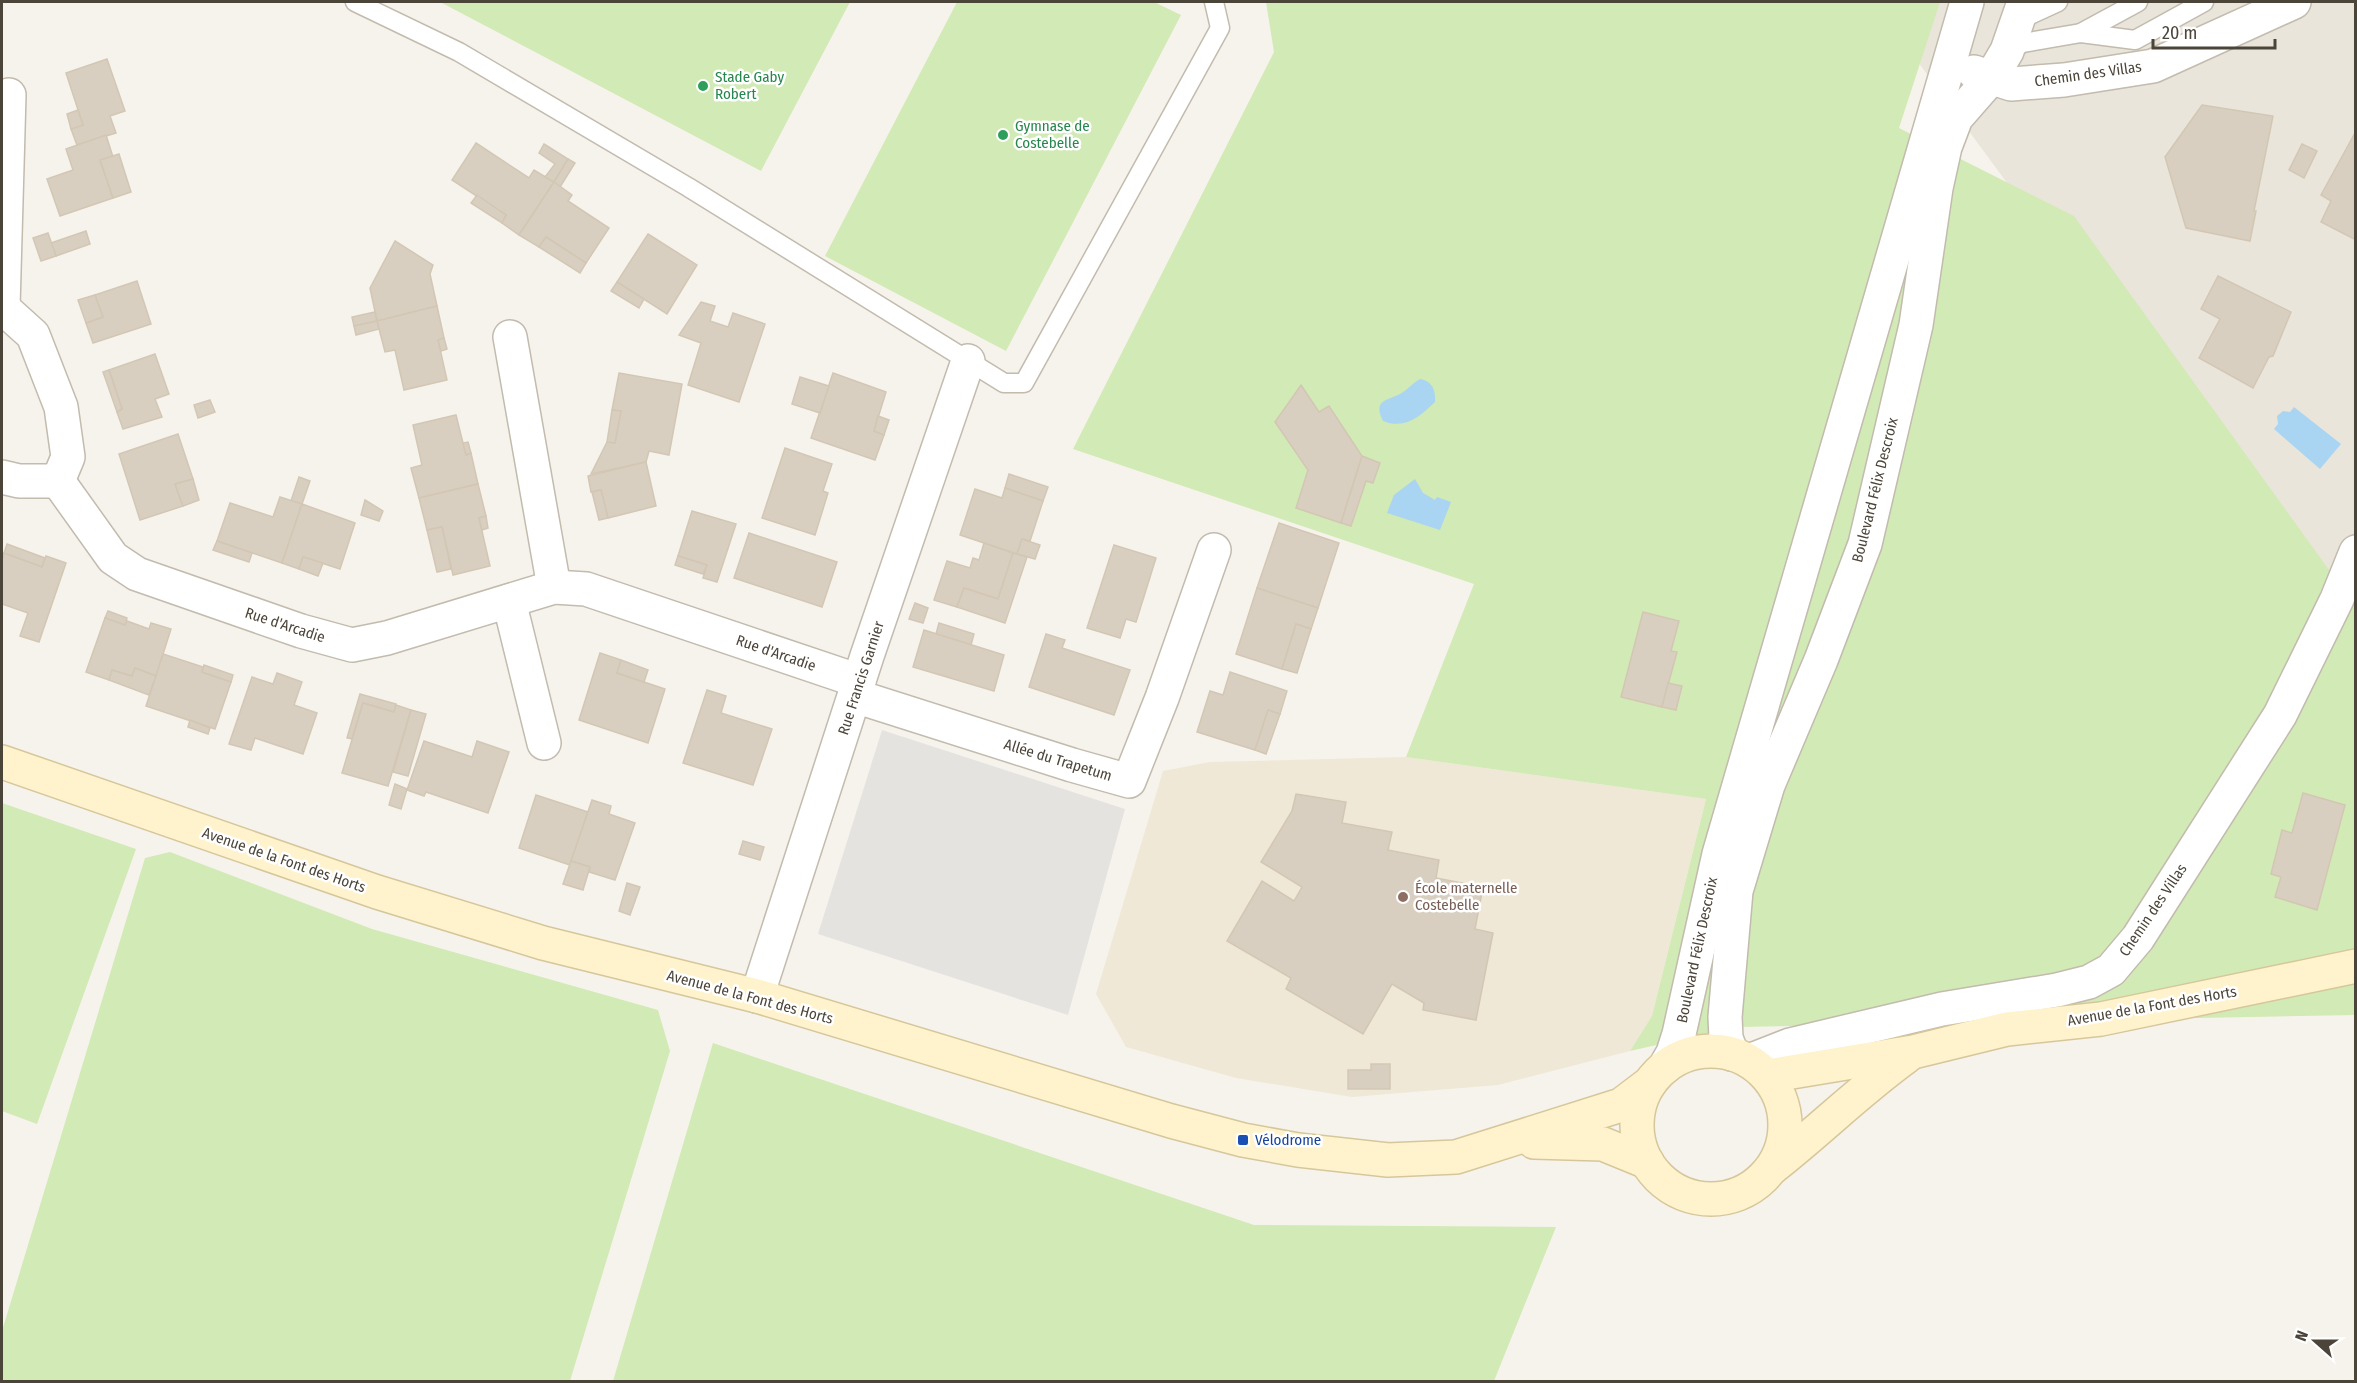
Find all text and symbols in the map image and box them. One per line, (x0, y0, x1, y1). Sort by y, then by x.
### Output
scale bar (2153, 12, 2274, 50)
text: 20 m (2162, 22, 2197, 44)
street label: Chemin des Villas (2033, 58, 2143, 90)
place label: Stade Gaby Robert (715, 68, 784, 103)
marker: Stade Gaby Robert (696, 79, 710, 93)
place label: Gymnase de Costebelle (1015, 117, 1090, 152)
marker: Gymnase de Costebelle (996, 128, 1010, 142)
street label: Boulevard Félix Descroix (1848, 415, 1902, 564)
street label: Rue d'Arcadie (243, 604, 327, 646)
street label: Rue Francis Garnier (834, 618, 888, 737)
street label: Rue d'Arcadie (734, 631, 818, 675)
street label: Allée du Trapetum (1002, 735, 1114, 785)
street label: Avenue de la Font des Horts (200, 824, 368, 896)
street label: Chemin des Villas (2115, 860, 2191, 960)
street label: Boulevard Félix Descroix (1673, 875, 1721, 1025)
place label: École maternelle Costebelle (1415, 879, 1517, 914)
marker: École maternelle Costebelle (1396, 890, 1410, 904)
street label: Avenue de la Font des Horts (665, 966, 835, 1028)
street label: Avenue de la Font des Horts (2066, 982, 2238, 1030)
place label: Vélodrome (1255, 1131, 1321, 1149)
marker: Vélodrome (1236, 1133, 1250, 1147)
north arrow (2285, 1311, 2345, 1371)
text: N (2291, 1328, 2312, 1344)

